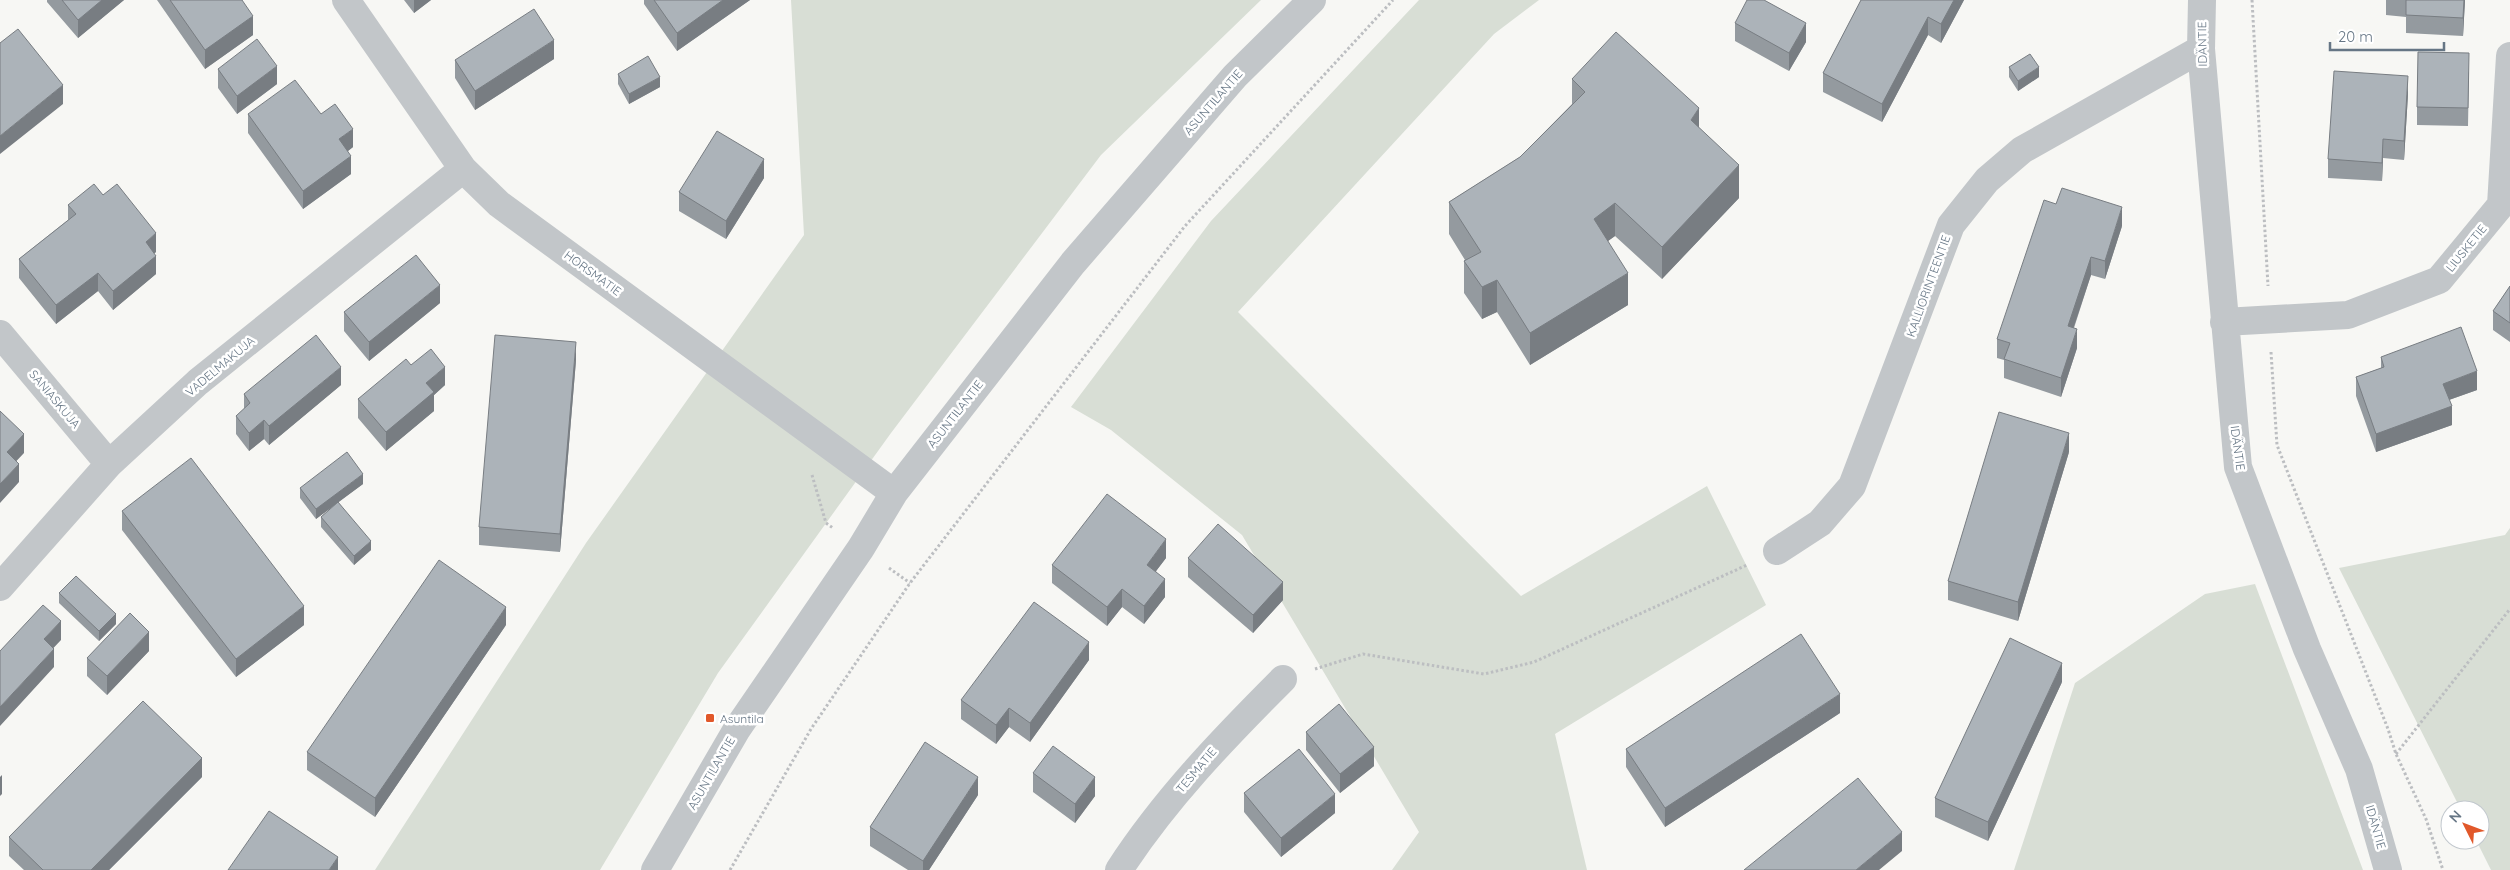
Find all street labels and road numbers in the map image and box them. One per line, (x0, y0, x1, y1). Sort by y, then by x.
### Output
street label: IDÄNTIE (2194, 21, 2210, 67)
street label: ASUNTILANTIE (1180, 66, 1246, 138)
street label: LIUSKETIE (2442, 221, 2490, 275)
street label: KALLIORINTEENTIE (1903, 233, 1953, 339)
street label: HORSMATIE (562, 247, 625, 299)
street label: VADELMAKUJA (182, 333, 258, 399)
street label: SANIASKUJA (26, 367, 84, 431)
street label: ASUNTILANTIE (924, 377, 986, 451)
street label: IDÄNTIE (2227, 425, 2249, 472)
street label: ASUNTILANTIE (684, 734, 738, 812)
street label: TESMATIE (1173, 744, 1220, 796)
street label: IDÄNTIE (2363, 803, 2389, 851)

